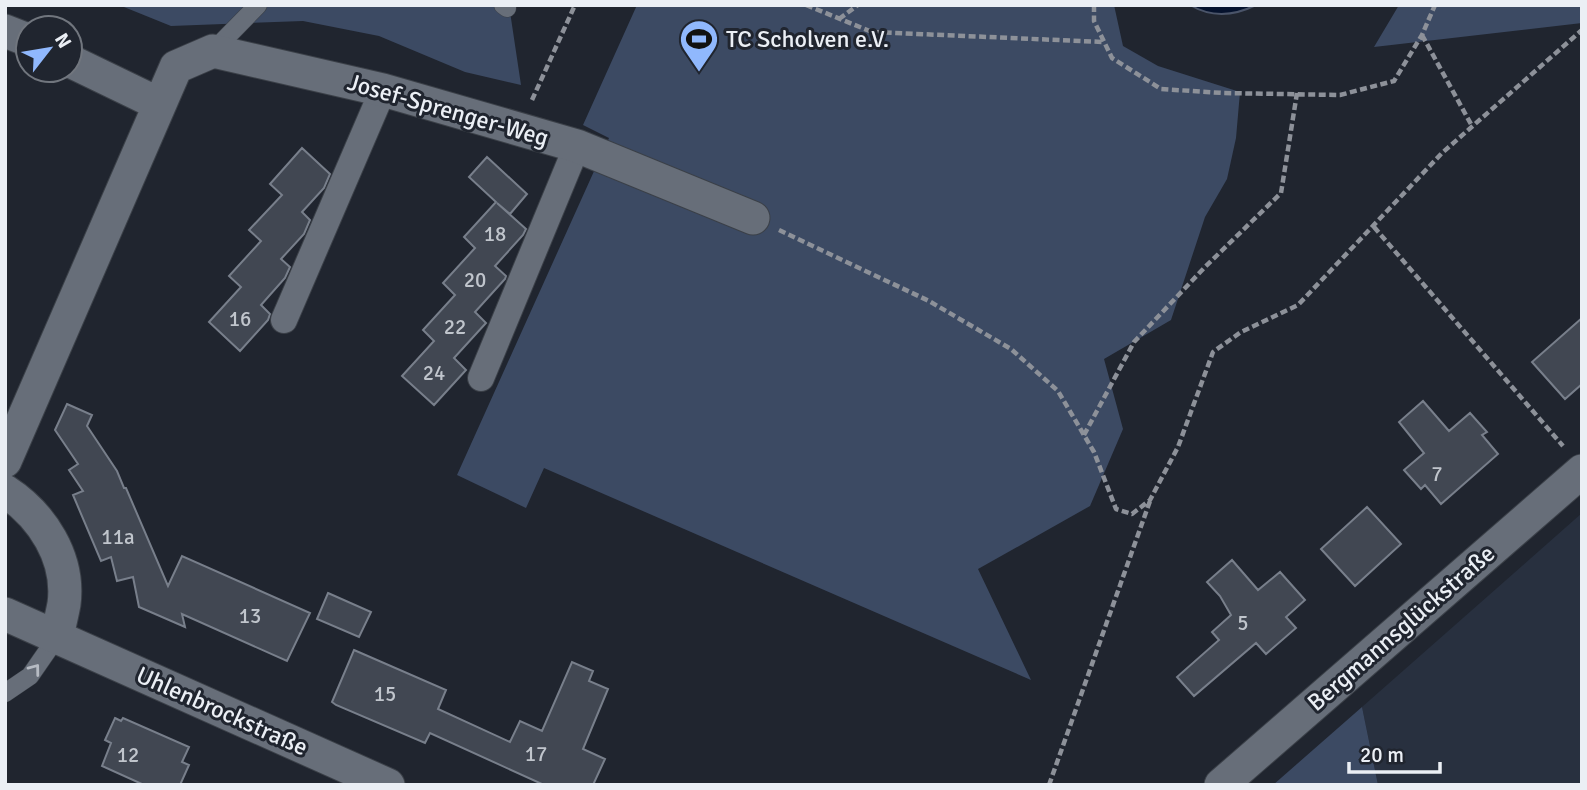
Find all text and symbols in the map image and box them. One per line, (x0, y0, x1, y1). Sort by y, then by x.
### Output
north arrow (14, 14, 84, 84)
sports icon: TC Scholven e.V. (678, 18, 720, 73)
place label: TC Scholven e.V. (726, 24, 889, 54)
text: N (49, 29, 76, 53)
street label: Josef-Sprenger-Weg (344, 67, 552, 153)
house number: 18 (484, 221, 506, 247)
house number: 20 (464, 267, 486, 293)
house number: 16 (229, 306, 251, 332)
house number: 22 (444, 314, 466, 340)
house number: 24 (423, 360, 445, 386)
house number: 7 (1431, 461, 1443, 487)
house number: 11a (101, 524, 135, 550)
street label: Bergmannsglückstraße (1301, 538, 1501, 718)
house number: 13 (239, 603, 261, 629)
house number: 5 (1237, 610, 1249, 636)
street label: Uhlenbrockstraße (132, 660, 312, 762)
one-way arrow (26, 664, 39, 676)
house number: 15 (374, 681, 396, 707)
scale bar (1349, 730, 1440, 774)
house number: 17 (525, 741, 547, 767)
house number: 12 (117, 742, 139, 768)
text: 20 m (1360, 742, 1404, 768)

